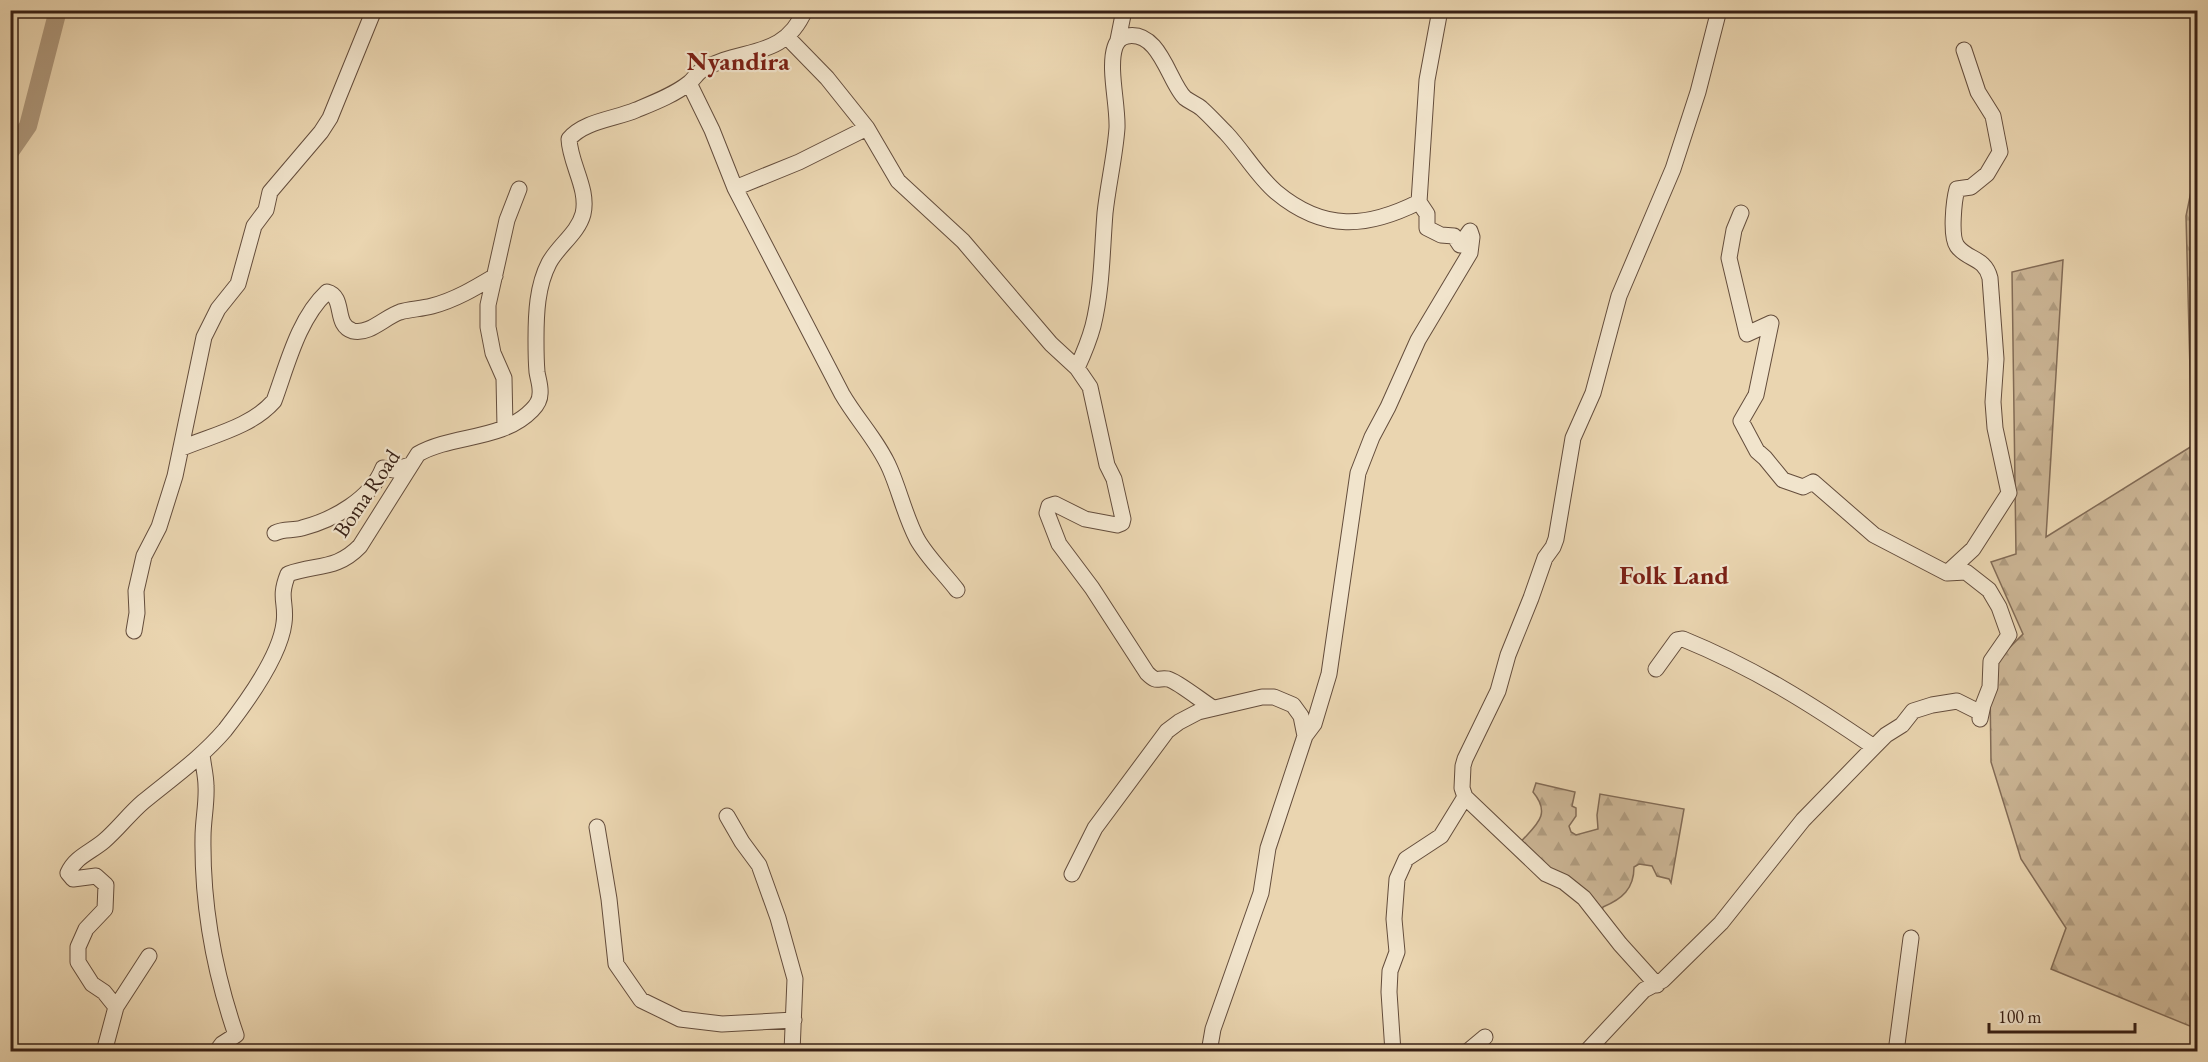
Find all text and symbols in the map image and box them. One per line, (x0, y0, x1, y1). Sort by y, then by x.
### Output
district label: Nyandira (686, 44, 790, 78)
street label: Boma Road (326, 443, 407, 543)
district label: Folk Land (1619, 558, 1729, 592)
scale bar (1989, 996, 2134, 1034)
text: 100 m (1998, 1005, 2042, 1028)

